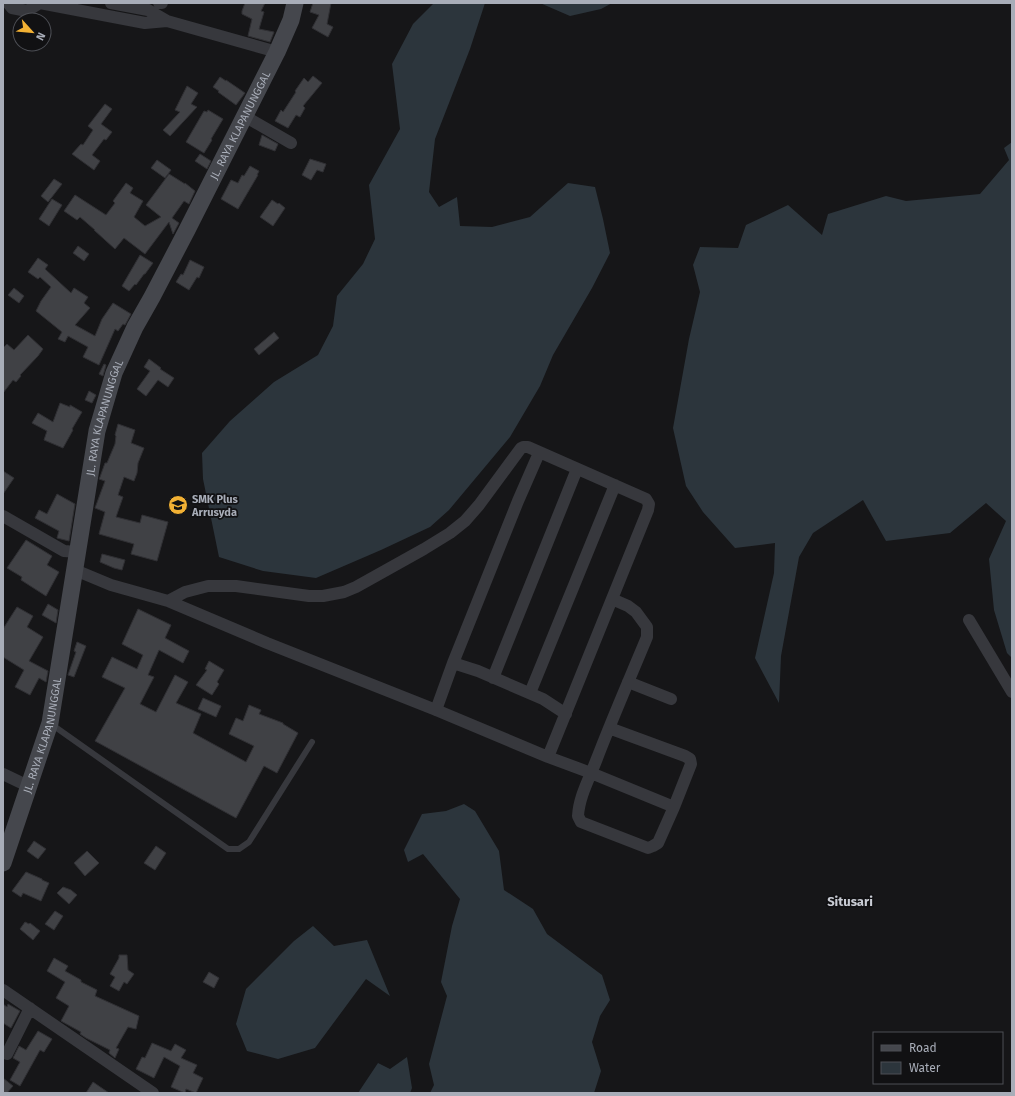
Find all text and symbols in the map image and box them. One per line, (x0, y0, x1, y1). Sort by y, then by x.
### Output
north arrow (12, 12, 52, 52)
text: N (33, 30, 48, 43)
street label: JL. RAYA KLAPANUNGGAL (207, 68, 273, 182)
street label: JL. RAYA KLAPANUNGGAL (83, 357, 126, 477)
place label: SMK Plus Arrusyda (191, 493, 238, 519)
school or university icon: SMK Plus Arrusyda (167, 494, 189, 516)
street label: JL. RAYA KLAPANUNGGAL (20, 676, 64, 795)
district label: Situsari (827, 894, 873, 909)
legend (873, 1032, 1003, 1084)
text: Road (909, 1041, 937, 1055)
text: Water (909, 1061, 941, 1075)

